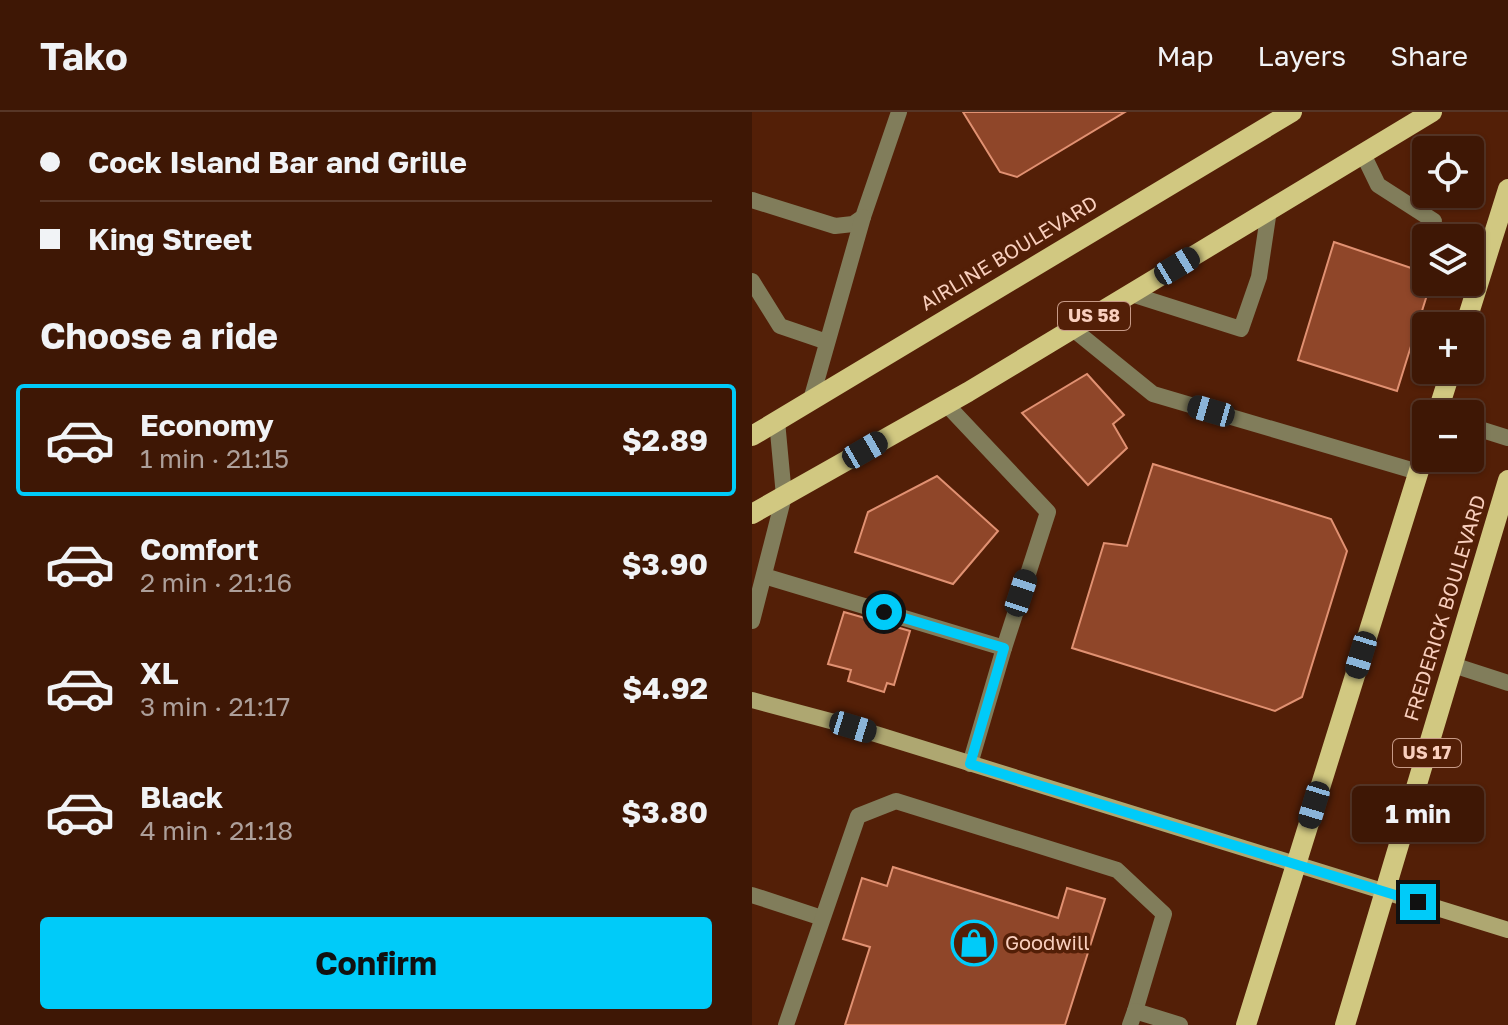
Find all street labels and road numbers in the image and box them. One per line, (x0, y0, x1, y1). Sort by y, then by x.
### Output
street label: AIRLINE BOULEVARD (916, 190, 1101, 315)
road number: US 58 (1058, 302, 1130, 330)
street label: FREDERICK BOULEVARD (1398, 492, 1490, 724)
road number: US 17 (1393, 739, 1461, 767)

